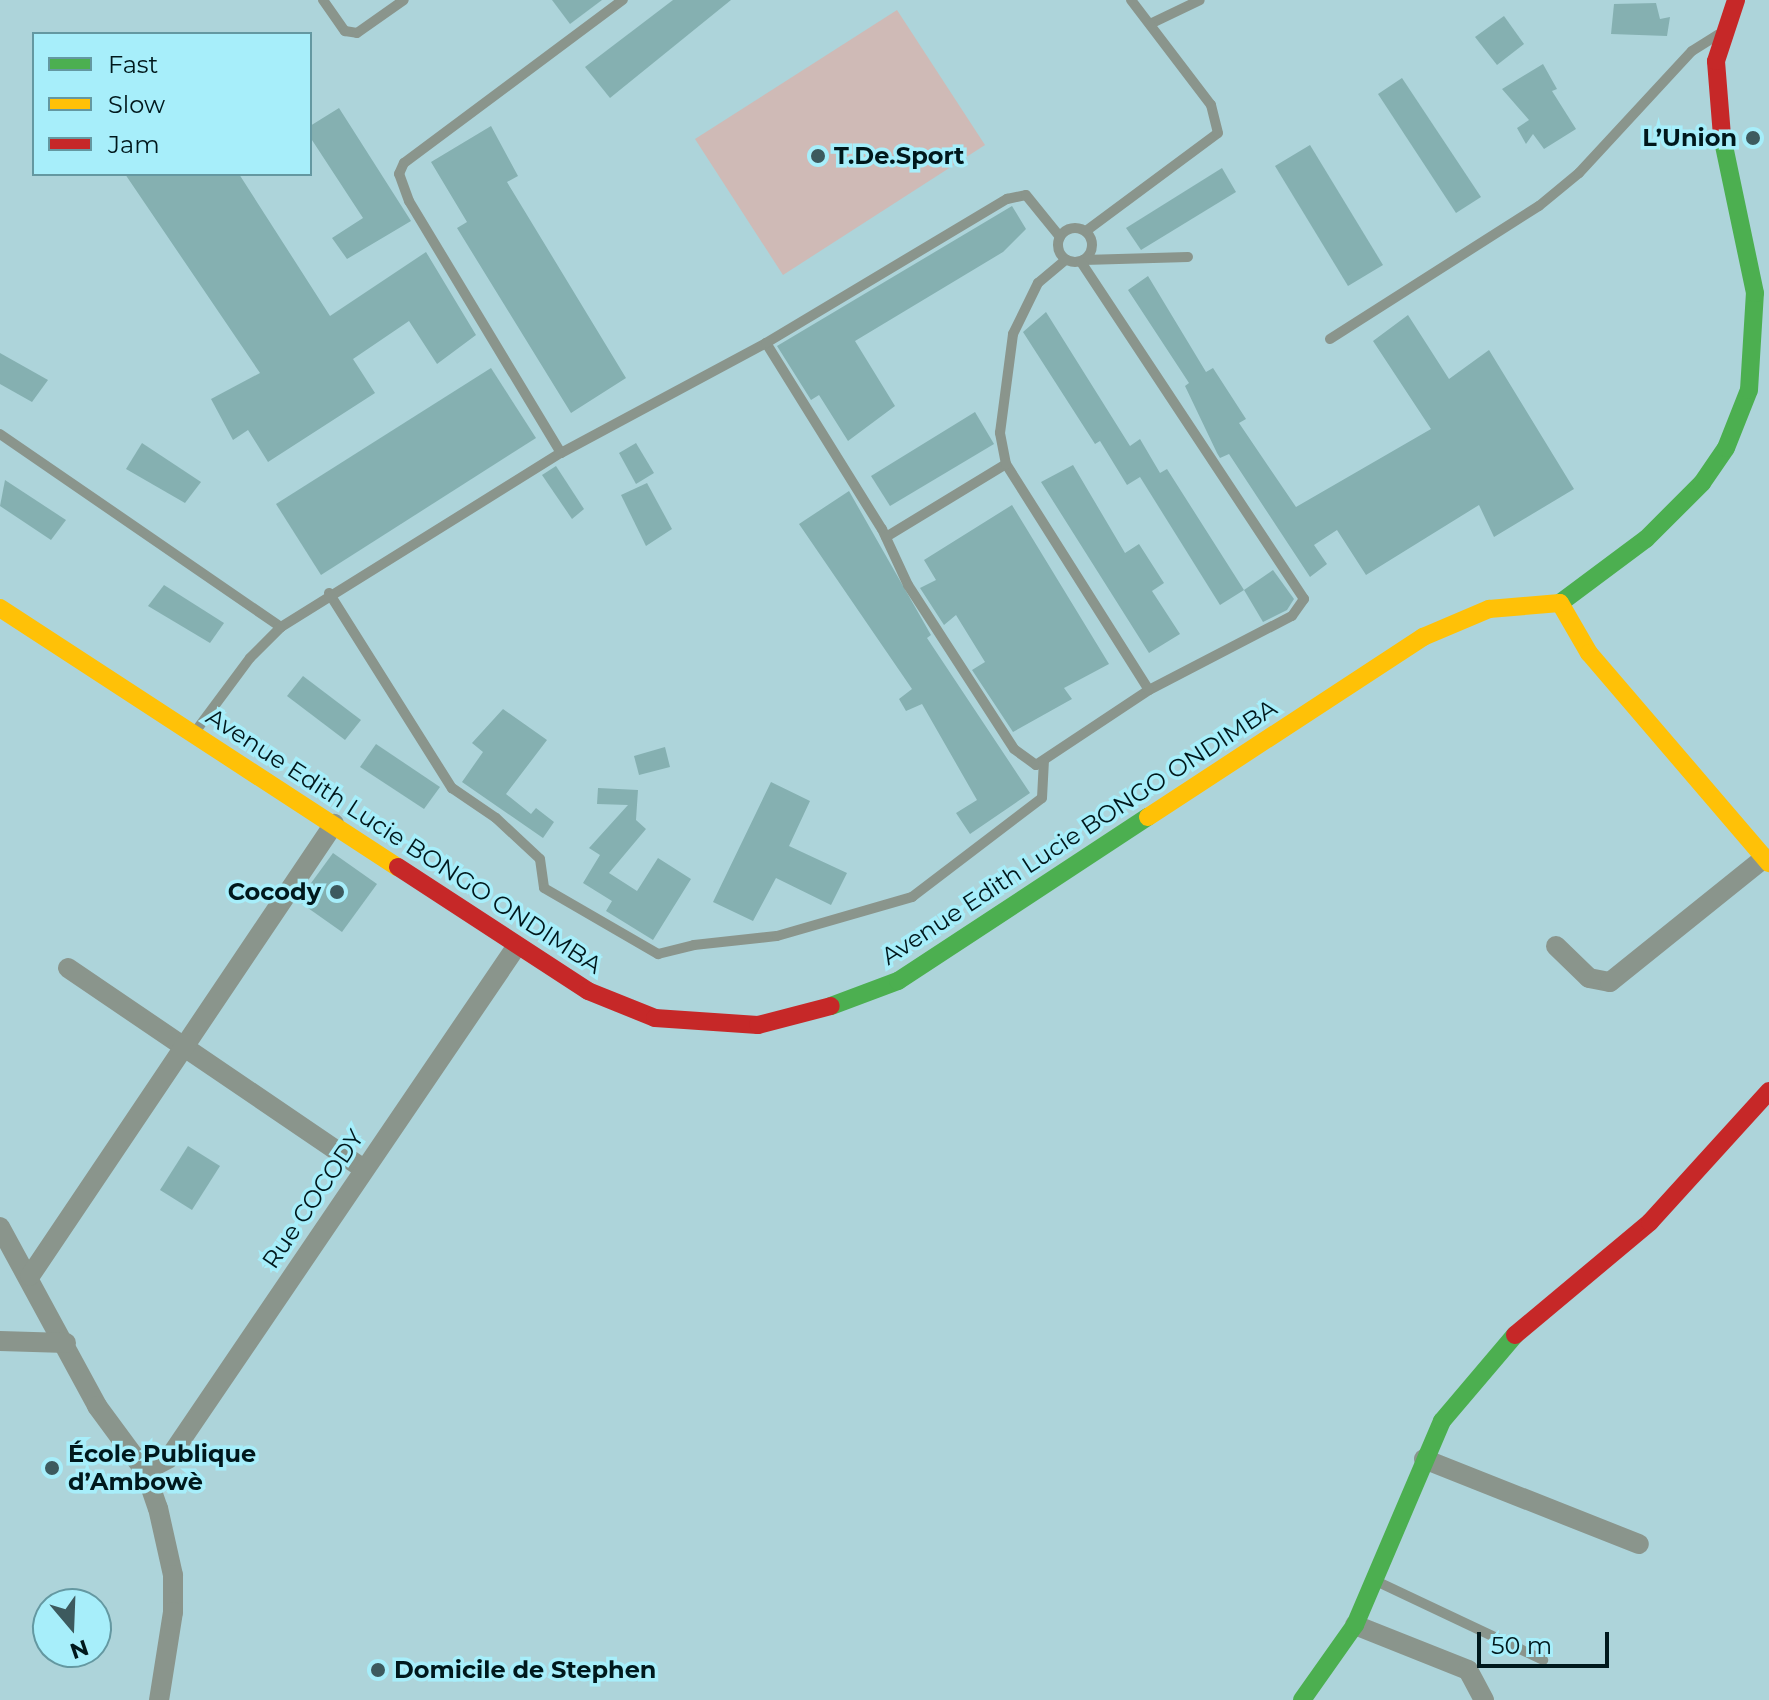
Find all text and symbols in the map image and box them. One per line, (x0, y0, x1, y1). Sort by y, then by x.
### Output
legend (32, 32, 312, 176)
text: Fast (108, 50, 158, 79)
text: Slow (108, 90, 165, 119)
place label: L’Union (1642, 124, 1737, 152)
marker: L’Union (1744, 129, 1762, 147)
text: Jam (108, 130, 160, 159)
place label: T.De.Sport (834, 142, 965, 170)
marker: T.De.Sport (809, 147, 827, 165)
street label: Avenue Edith Lucie BONGO ONDIMBA (876, 693, 1282, 971)
street label: Avenue Edith Lucie BONGO ONDIMBA (201, 702, 607, 980)
place label: Cocody (228, 878, 321, 906)
marker: Cocody (328, 883, 346, 901)
street label: Rue COCODY (256, 1124, 370, 1274)
place label: École Publique d’Ambowè (68, 1440, 256, 1496)
marker: École Publique d’Ambowè (43, 1459, 61, 1477)
north arrow (32, 1588, 112, 1668)
scale bar (1481, 1616, 1613, 1666)
text: 50 m (1491, 1631, 1552, 1660)
text: N (67, 1634, 92, 1665)
place label: Domicile de Stephen (394, 1656, 656, 1684)
marker: Domicile de Stephen (369, 1661, 387, 1679)

